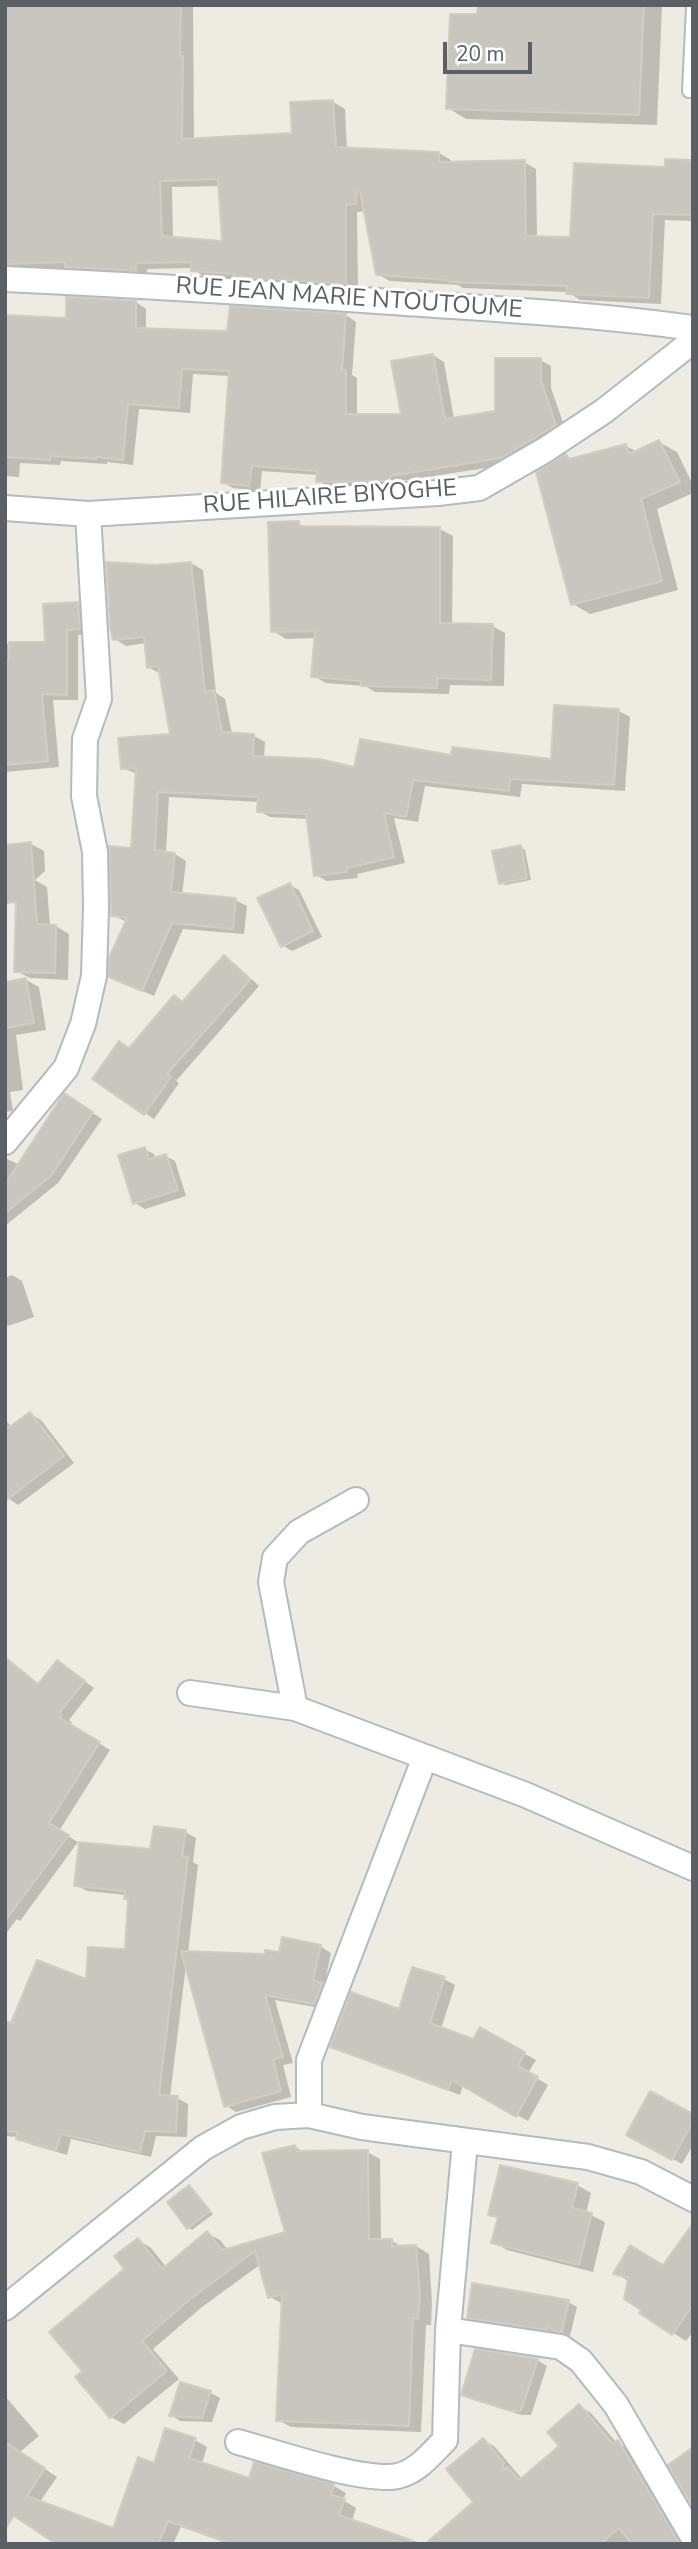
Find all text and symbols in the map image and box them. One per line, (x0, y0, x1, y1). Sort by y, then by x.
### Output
scale bar (446, 28, 535, 72)
text: 20 m (456, 40, 505, 68)
street label: RUE JEAN MARIE NTOUTOUME (175, 273, 523, 325)
street label: RUE HILAIRE BIYOGHE (202, 475, 458, 521)

